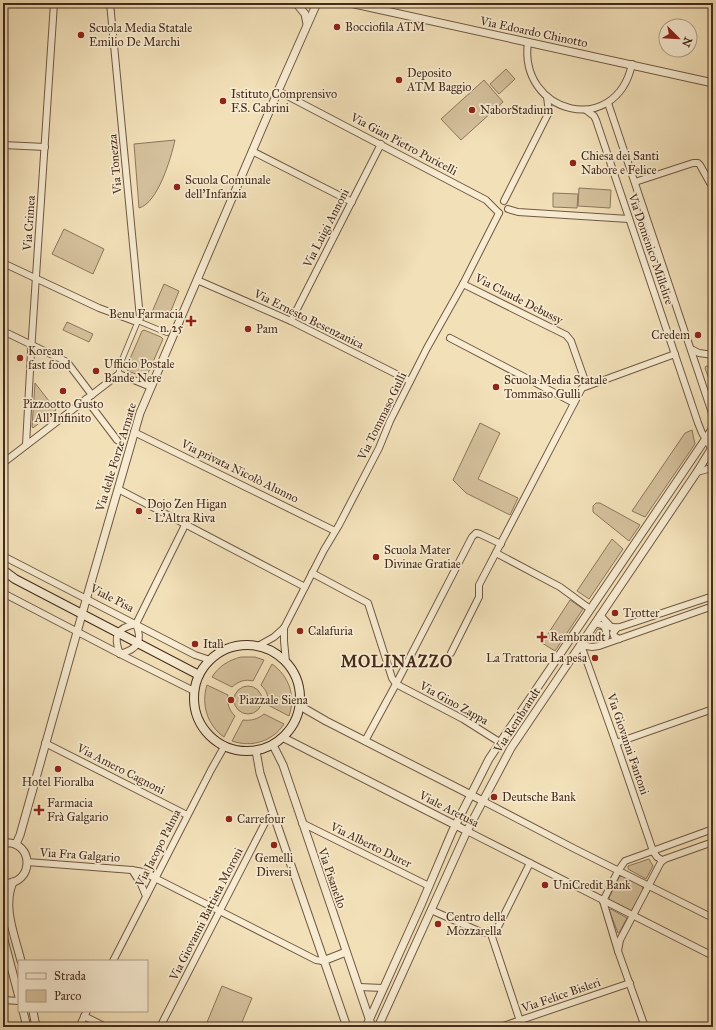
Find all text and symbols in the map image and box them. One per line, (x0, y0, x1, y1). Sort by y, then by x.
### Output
street label: Via Edoardo Chinotto (478, 14, 589, 50)
north arrow (658, 18, 698, 58)
place label: Bocciofila ATM (345, 20, 425, 34)
place label: Scuola Media Statale Emilio De Marchi (89, 21, 192, 49)
marker: Bocciofila ATM (332, 22, 342, 32)
marker: Scuola Media Statale Emilio De Marchi (76, 30, 86, 40)
text: N (679, 35, 695, 49)
place label: Deposito ATM Baggio (406, 66, 472, 95)
marker: Deposito ATM Baggio (394, 75, 404, 85)
place label: Istituto Comprensivo F.S. Cabrini (231, 87, 337, 115)
marker: Istituto Comprensivo F.S. Cabrini (218, 96, 228, 106)
place label: NaborStadium (480, 103, 553, 117)
marker: NaborStadium (467, 105, 477, 115)
street label: Via Gian Pietro Puricelli (347, 109, 460, 178)
street label: Via Tonezza (105, 132, 125, 196)
place label: Chiesa dei Santi Nabore e Felice (581, 149, 660, 177)
marker: Chiesa dei Santi Nabore e Felice (568, 158, 578, 168)
place label: Scuola Comunale dell'Infanzia (185, 173, 271, 201)
marker: Scuola Comunale dell'Infanzia (172, 182, 182, 192)
street label: Via Luigi Annoni (300, 186, 353, 271)
street label: Via Domenico Millelire (625, 191, 677, 306)
street label: Via Crimea (20, 194, 38, 252)
street label: Via Claude Debussy (472, 270, 566, 327)
street label: Via Ernesto Besenzanica (251, 286, 367, 352)
place label: Benu Farmacia n. 25 (109, 307, 184, 335)
marker: Benu Farmacia n. 25 (186, 316, 196, 326)
place label: Pam (256, 322, 278, 336)
marker: Pam (243, 324, 253, 334)
place label: Credem (651, 328, 690, 342)
marker: Credem (693, 330, 703, 340)
place label: Korean fast food (28, 344, 71, 372)
marker: Korean fast food (15, 353, 25, 363)
place label: Ufficio Postale Bande Nere (104, 357, 175, 385)
marker: Ufficio Postale Bande Nere (91, 366, 101, 376)
street label: Via Tommaso Gulli (354, 369, 410, 463)
place label: Scuola Media Statale Tommaso Gulli (504, 373, 607, 401)
marker: Scuola Media Statale Tommaso Gulli (491, 382, 501, 392)
marker: Pizzootto Gusto All'Infinito (58, 386, 68, 396)
place label: Pizzootto Gusto All'Infinito (23, 397, 103, 425)
street label: Via delle Forze Armate (93, 401, 139, 514)
street label: Via privata Nicolò Alunno (178, 436, 301, 506)
place label: Dojo Zen Higan - L'Altra Riva (147, 497, 227, 525)
marker: Dojo Zen Higan - L'Altra Riva (134, 506, 144, 516)
place label: Scuola Mater Divinae Gratiae (384, 543, 461, 571)
marker: Scuola Mater Divinae Gratiae (371, 552, 381, 562)
street label: Viale Pisa (87, 581, 137, 615)
place label: Trotter (623, 606, 660, 620)
marker: Trotter (610, 608, 620, 618)
place label: Calafuria (308, 624, 354, 638)
marker: Calafuria (295, 626, 305, 636)
place label: Rembrandt (550, 630, 606, 644)
marker: Rembrandt (537, 632, 547, 642)
place label: Italì (203, 637, 224, 651)
marker: Italì (190, 639, 200, 649)
place label: La Trattoria La pesa (486, 651, 588, 665)
district label: MOLINAZZO (341, 652, 453, 671)
marker: La Trattoria La pesa (590, 653, 600, 663)
street label: Via Gino Zappa (416, 678, 492, 728)
street label: Via Rembrandt (490, 684, 544, 756)
street label: Via Giovanni Fantoni (604, 691, 652, 797)
place label: Piazzale Siena (239, 693, 309, 707)
marker: Piazzale Siena (226, 695, 236, 705)
street label: Via Amero Cagnoni (73, 740, 168, 798)
marker: Hotel Fioralba (53, 764, 63, 774)
place label: Hotel Fioralba (22, 775, 95, 789)
street label: Viale Aretusa (416, 788, 482, 830)
place label: Deutsche Bank (502, 790, 576, 804)
marker: Deutsche Bank (489, 792, 499, 802)
place label: Farmacia Frà Galgario (47, 796, 108, 825)
marker: Farmacia Frà Galgario (34, 805, 44, 815)
street label: Via Jacopo Palma (132, 806, 185, 890)
place label: Carrefour (237, 812, 286, 826)
marker: Carrefour (224, 814, 234, 824)
street label: Via Alberto Durer (327, 819, 414, 871)
marker: Gemelli Diversi (269, 840, 279, 850)
street label: Via Fra Galgario (38, 845, 121, 866)
street label: Via Giovanni Battista Moroni (166, 845, 246, 983)
street label: Via Pisanello (315, 845, 349, 910)
place label: Gemelli Diversi (255, 851, 294, 879)
place label: UniCredit Bank (553, 878, 631, 892)
marker: UniCredit Bank (540, 880, 550, 890)
place label: Centro della Mozzarella (446, 910, 507, 938)
marker: Centro della Mozzarella (433, 919, 443, 929)
legend (18, 960, 148, 1012)
text: Strada (54, 969, 87, 983)
street label: Via Felice Bisleri (519, 975, 603, 1015)
text: Parco (54, 989, 81, 1003)

